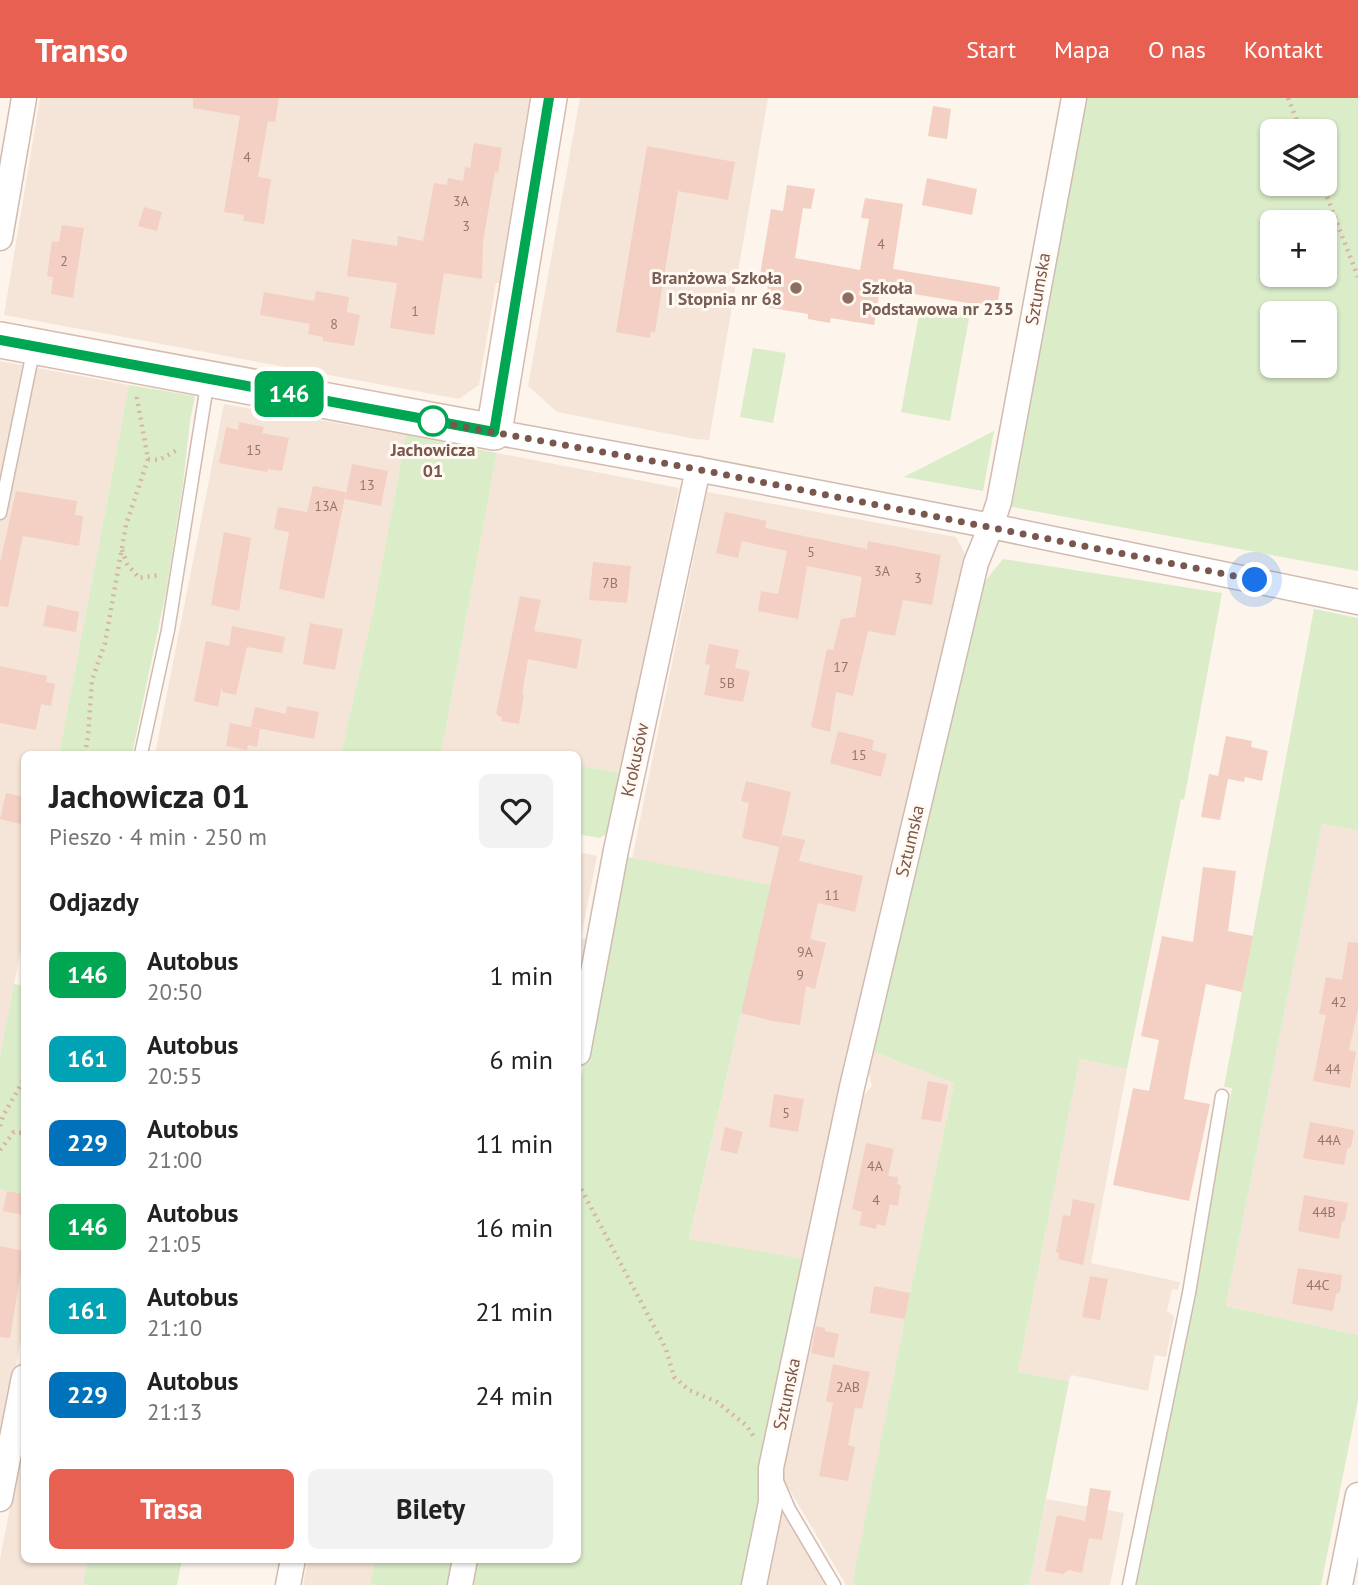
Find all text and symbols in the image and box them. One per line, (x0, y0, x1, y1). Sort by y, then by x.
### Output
text: Transo (35, 28, 128, 71)
text: Start (966, 34, 1016, 65)
text: Mapa (1054, 34, 1110, 65)
text: O nas (1148, 34, 1206, 65)
text: Kontakt (1244, 34, 1323, 65)
map controls (1260, 119, 1337, 378)
button: layers (1260, 119, 1337, 196)
house number: 4 (243, 148, 251, 166)
house number: 3A (453, 192, 470, 210)
button: + (1260, 210, 1337, 287)
house number: 3 (462, 217, 470, 235)
house number: 4 (877, 235, 885, 253)
street label: Sztumska (1020, 251, 1055, 327)
house number: 2 (60, 252, 68, 270)
place label: Branżowa Szkoła I Stopnia nr 68 (652, 266, 782, 310)
place label: Szkoła Podstawowa nr 235 (862, 276, 1014, 320)
marker: Branżowa Szkoła I Stopnia nr 68 (788, 280, 804, 296)
marker: Szkoła Podstawowa nr 235 (840, 290, 856, 306)
button: − (1260, 301, 1337, 378)
house number: 1 (411, 302, 419, 320)
house number: 8 (330, 315, 338, 333)
line badge: 146 (249, 371, 329, 417)
text: 146 (269, 378, 309, 409)
marker: Jachowicza 01 (418, 406, 448, 436)
place label: Jachowicza 01 (390, 438, 475, 482)
house number: 15 (246, 441, 262, 459)
house number: 13 (359, 476, 375, 494)
house number: 13A (314, 497, 339, 515)
house number: 5 (807, 543, 815, 561)
house number: 3A (874, 562, 891, 580)
your location (1237, 562, 1272, 597)
house number: 3 (914, 569, 922, 587)
house number: 7B (602, 574, 618, 592)
house number: 17 (833, 658, 849, 676)
house number: 5B (719, 674, 735, 692)
street label: Krokusów (615, 720, 654, 799)
house number: 15 (851, 746, 867, 764)
text: Jachowicza 01 (49, 774, 250, 817)
button: heart (479, 774, 553, 848)
street label: Sztumska (890, 803, 929, 879)
text: Pieszo · 4 min · 250 m (49, 822, 267, 851)
text: Odjazdy (49, 885, 139, 918)
house number: 11 (824, 886, 840, 904)
house number: 9A (797, 943, 814, 961)
text: Autobus (147, 944, 239, 977)
text: 146 (67, 959, 108, 990)
text: 1 min (490, 959, 553, 992)
house number: 9 (796, 966, 804, 984)
text: 20:50 (147, 977, 202, 1006)
house number: 42 (1331, 993, 1347, 1011)
text: Autobus (147, 1028, 239, 1061)
text: 161 (67, 1043, 108, 1074)
text: 6 min (490, 1043, 553, 1076)
house number: 44 (1325, 1060, 1341, 1078)
text: 20:55 (147, 1061, 202, 1090)
house number: 5 (782, 1104, 790, 1122)
text: Autobus (147, 1112, 239, 1145)
text: 229 (67, 1127, 108, 1158)
text: 11 min (475, 1127, 553, 1160)
house number: 44A (1317, 1131, 1342, 1149)
text: 21:00 (147, 1145, 202, 1174)
house number: 4A (867, 1157, 884, 1175)
house number: 4 (872, 1191, 880, 1209)
text: Autobus (147, 1196, 239, 1229)
house number: 44B (1312, 1203, 1336, 1221)
text: 146 (67, 1211, 108, 1242)
text: 16 min (475, 1211, 553, 1244)
text: 21:05 (147, 1229, 202, 1258)
house number: 44C (1306, 1276, 1330, 1294)
text: Autobus (147, 1280, 239, 1313)
text: 161 (67, 1295, 108, 1326)
text: 21 min (475, 1295, 553, 1328)
text: 21:10 (147, 1313, 202, 1342)
street label: Sztumska (768, 1356, 805, 1432)
text: Autobus (147, 1364, 239, 1397)
house number: 2AB (836, 1378, 860, 1396)
text: 229 (67, 1379, 108, 1410)
text: 24 min (475, 1379, 553, 1412)
text: 21:13 (147, 1397, 202, 1426)
button: Trasa (49, 1469, 294, 1549)
button: Bilety (308, 1469, 553, 1549)

